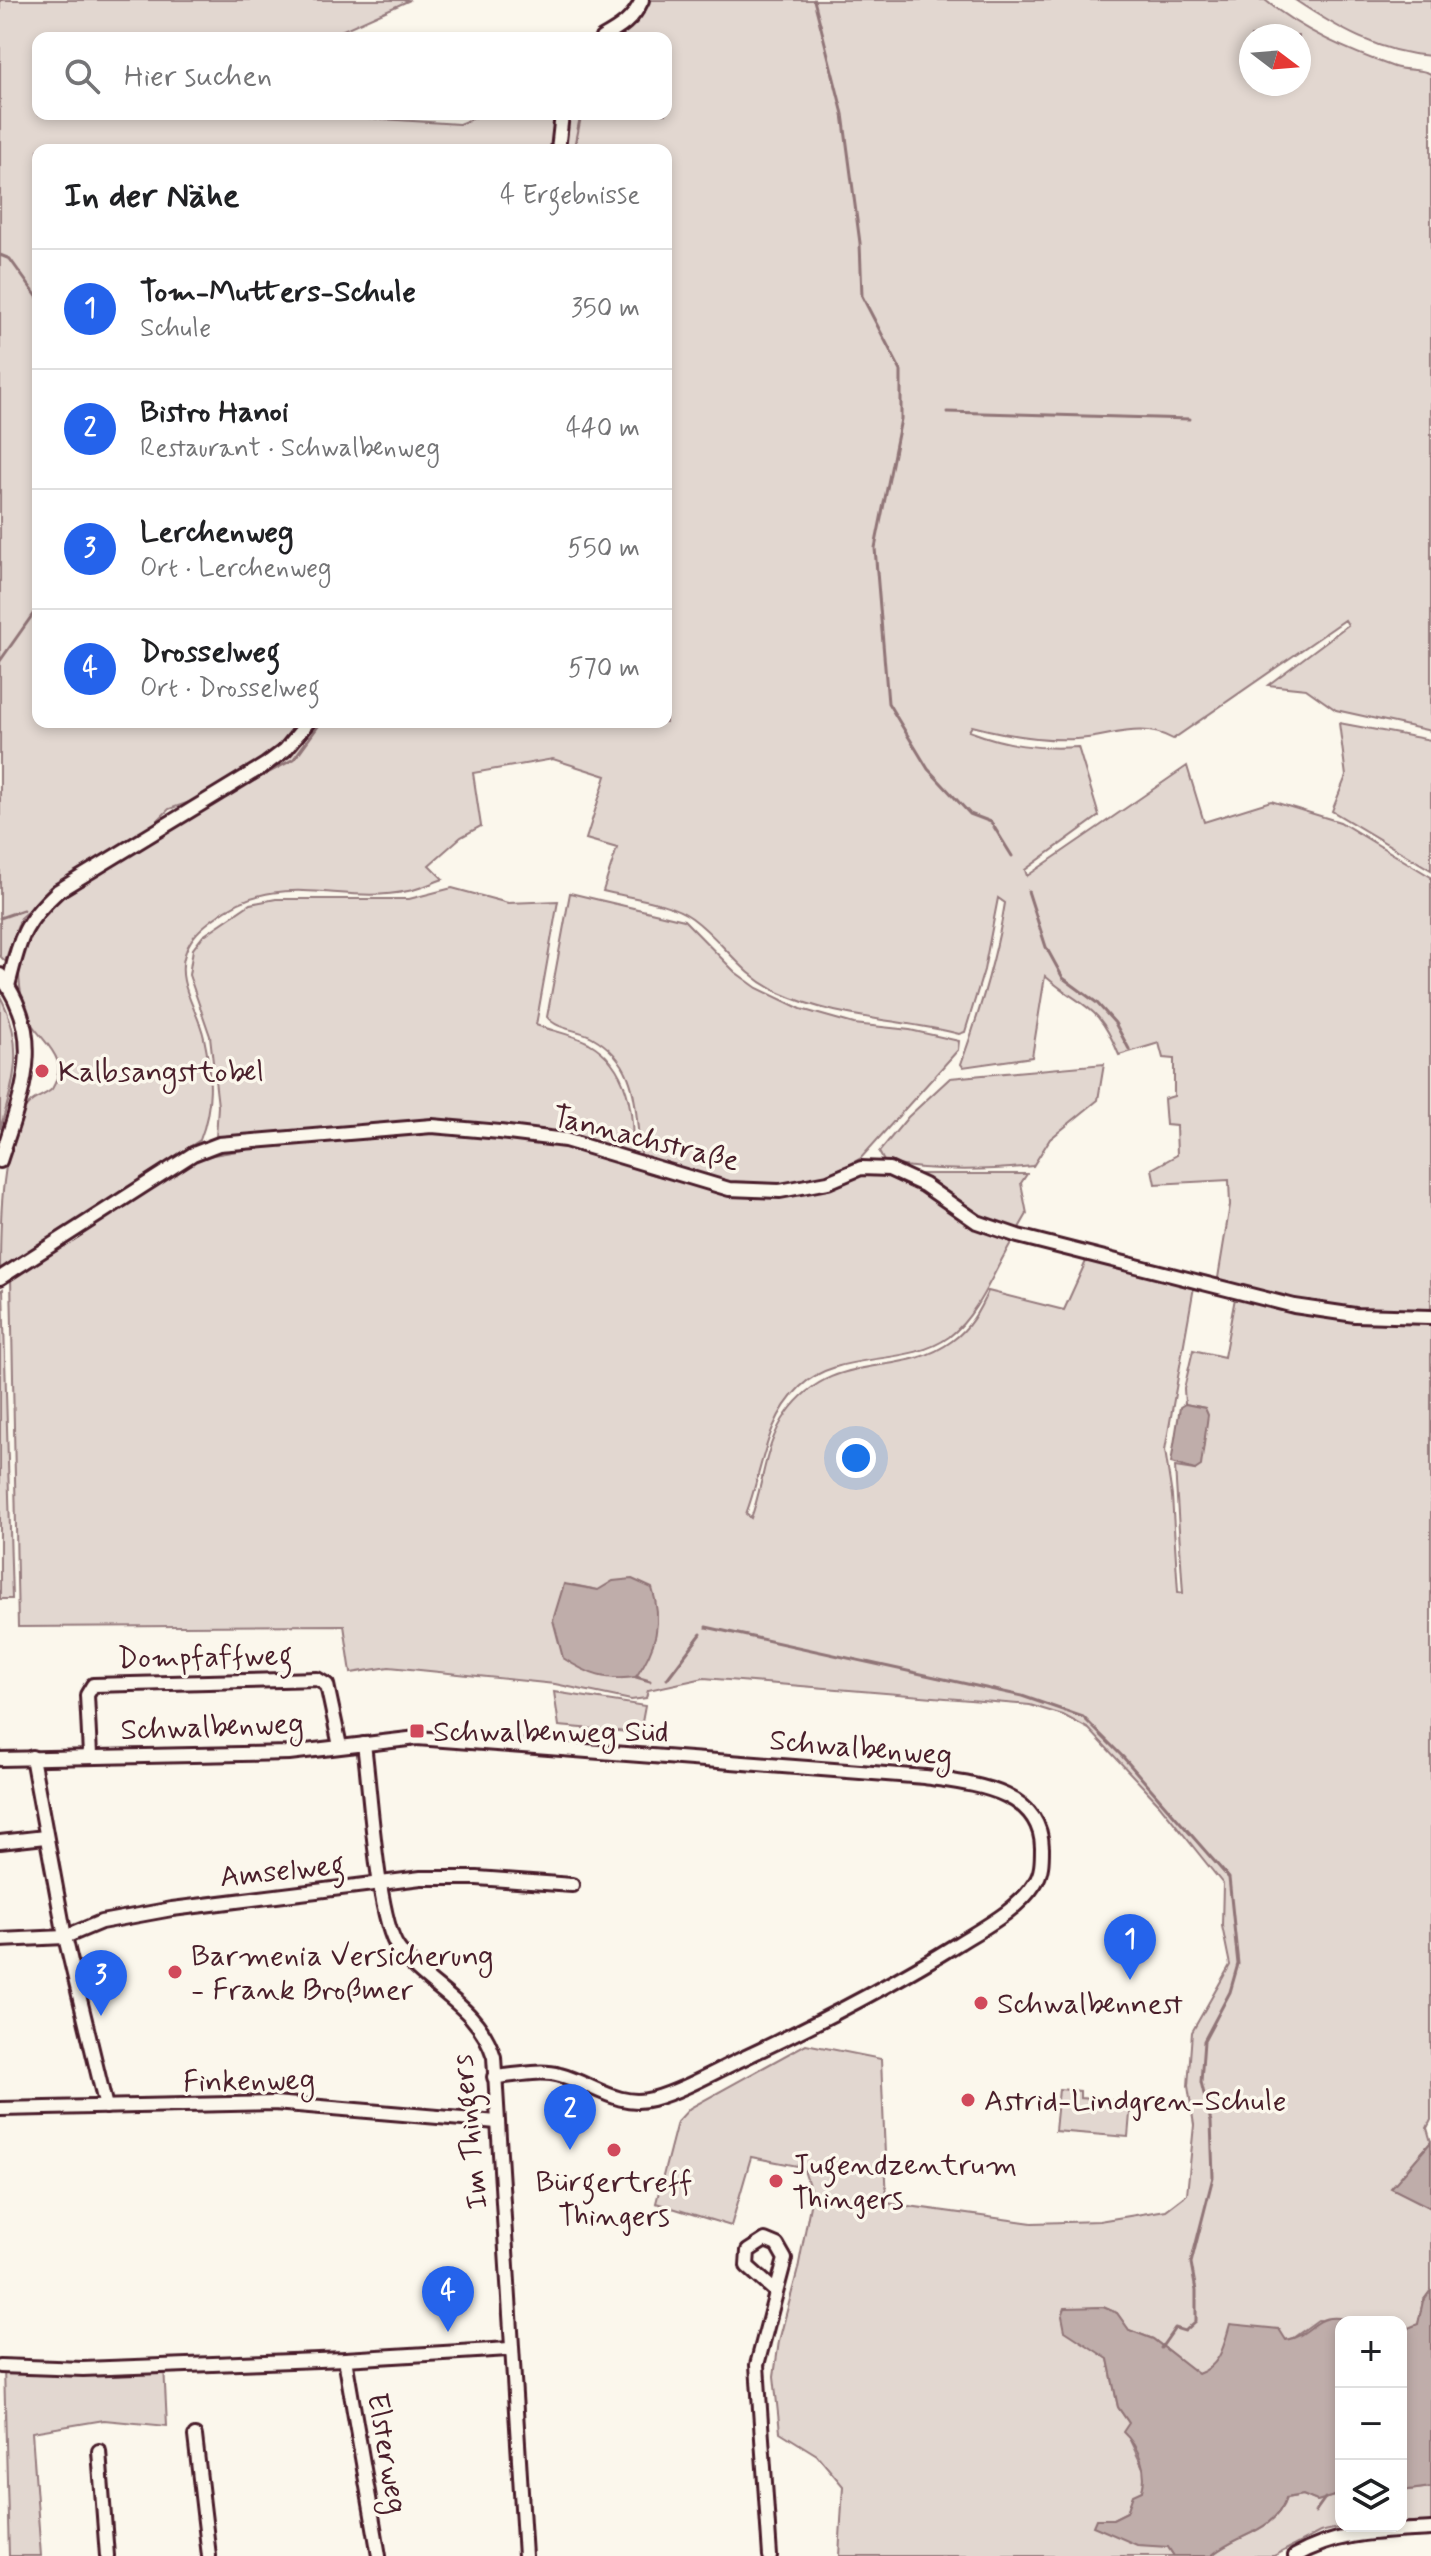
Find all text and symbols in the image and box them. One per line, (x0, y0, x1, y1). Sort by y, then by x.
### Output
north arrow (1239, 24, 1311, 96)
search box (32, 32, 672, 120)
icon: search (60, 54, 104, 98)
text: Hier suchen (124, 57, 272, 96)
text: In der Nähe (64, 174, 239, 219)
text: 4 Ergebnisse (500, 179, 640, 213)
text: Tom-Mutters-Schule (140, 273, 416, 312)
text: 1 (84, 292, 96, 326)
text: 350 m (571, 292, 640, 326)
text: Schule (140, 312, 211, 346)
text: Bistro Hanoi (140, 393, 289, 432)
text: 2 (84, 412, 96, 446)
text: 440 m (566, 412, 640, 446)
text: Restaurant · Schwalbenweg (140, 432, 440, 466)
text: Lerchenweg (140, 513, 294, 552)
text: 3 (84, 532, 96, 566)
text: 550 m (567, 532, 640, 566)
text: Ort · Lerchenweg (140, 552, 331, 586)
text: Drosselweg (140, 633, 280, 672)
text: 4 (82, 652, 98, 686)
text: 570 m (568, 652, 640, 686)
text: Ort · Drosselweg (140, 672, 320, 706)
place label: Kalbsangsttobel (58, 1053, 264, 1094)
marker: Kalbsangsttobel (33, 1062, 51, 1080)
street label: Tannachstraße (548, 1097, 743, 1182)
your location (836, 1438, 876, 1478)
street label: Dompfaffweg (117, 1636, 293, 1682)
street label: Schwalbenweg (120, 1705, 304, 1752)
place label: Schwalbenweg Süd (433, 1713, 668, 1754)
street label: Schwalbenweg (768, 1721, 954, 1778)
marker: Schwalbenweg Süd (408, 1722, 426, 1740)
street label: Amselweg (218, 1846, 347, 1900)
pin: 1 (1104, 1914, 1156, 1980)
place label: Barmenia Versicherung - Frank Broßmer (191, 1937, 493, 2010)
pin: 3 (75, 1950, 127, 2016)
marker: Barmenia Versicherung - Frank Broßmer (166, 1963, 184, 1981)
place label: Schwalbennest (997, 1985, 1183, 2024)
marker: Schwalbennest (972, 1994, 990, 2012)
street label: Im Thingers (443, 2052, 501, 2211)
street label: Finkenweg (183, 2061, 315, 2104)
place label: Astrid-Lindgren-Schule (984, 2082, 1287, 2121)
pin: 2 (544, 2084, 596, 2150)
marker: Astrid-Lindgren-Schule (959, 2091, 977, 2109)
marker: Bürgertreff Thingers (605, 2141, 623, 2159)
place label: Jugendzentrum Thingers (792, 2146, 1017, 2219)
place label: Bürgertreff Thingers (536, 2163, 692, 2236)
marker: Jugendzentrum Thingers (767, 2172, 785, 2190)
pin: 4 (422, 2266, 474, 2332)
map controls (1335, 2316, 1407, 2532)
button: + (1335, 2316, 1407, 2388)
button: − (1335, 2388, 1407, 2460)
street label: Elsterweg (355, 2390, 416, 2517)
button: layers (1335, 2460, 1407, 2532)

